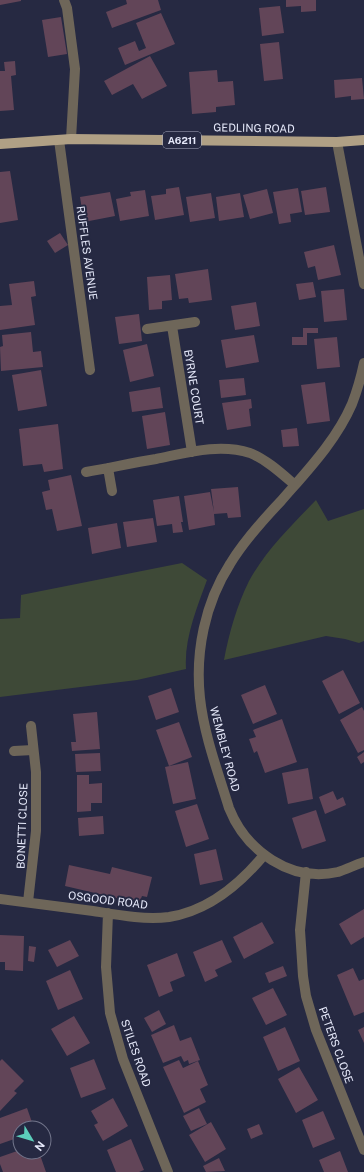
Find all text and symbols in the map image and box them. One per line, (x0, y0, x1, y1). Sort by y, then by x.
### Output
street label: GEDLING ROAD (213, 121, 295, 135)
road number: A6211 (163, 132, 201, 148)
street label: RUFFLES AVENUE (74, 205, 100, 301)
street label: BYRNE COURT (182, 349, 206, 426)
street label: WEMBLEY ROAD (208, 705, 242, 793)
street label: BONETTI CLOSE (15, 783, 29, 869)
street label: OSGOOD ROAD (67, 889, 149, 911)
street label: PETERS CLOSE (317, 1005, 355, 1085)
street label: STILES ROAD (119, 1018, 153, 1089)
north arrow (12, 1120, 52, 1160)
text: N (33, 1139, 47, 1153)

